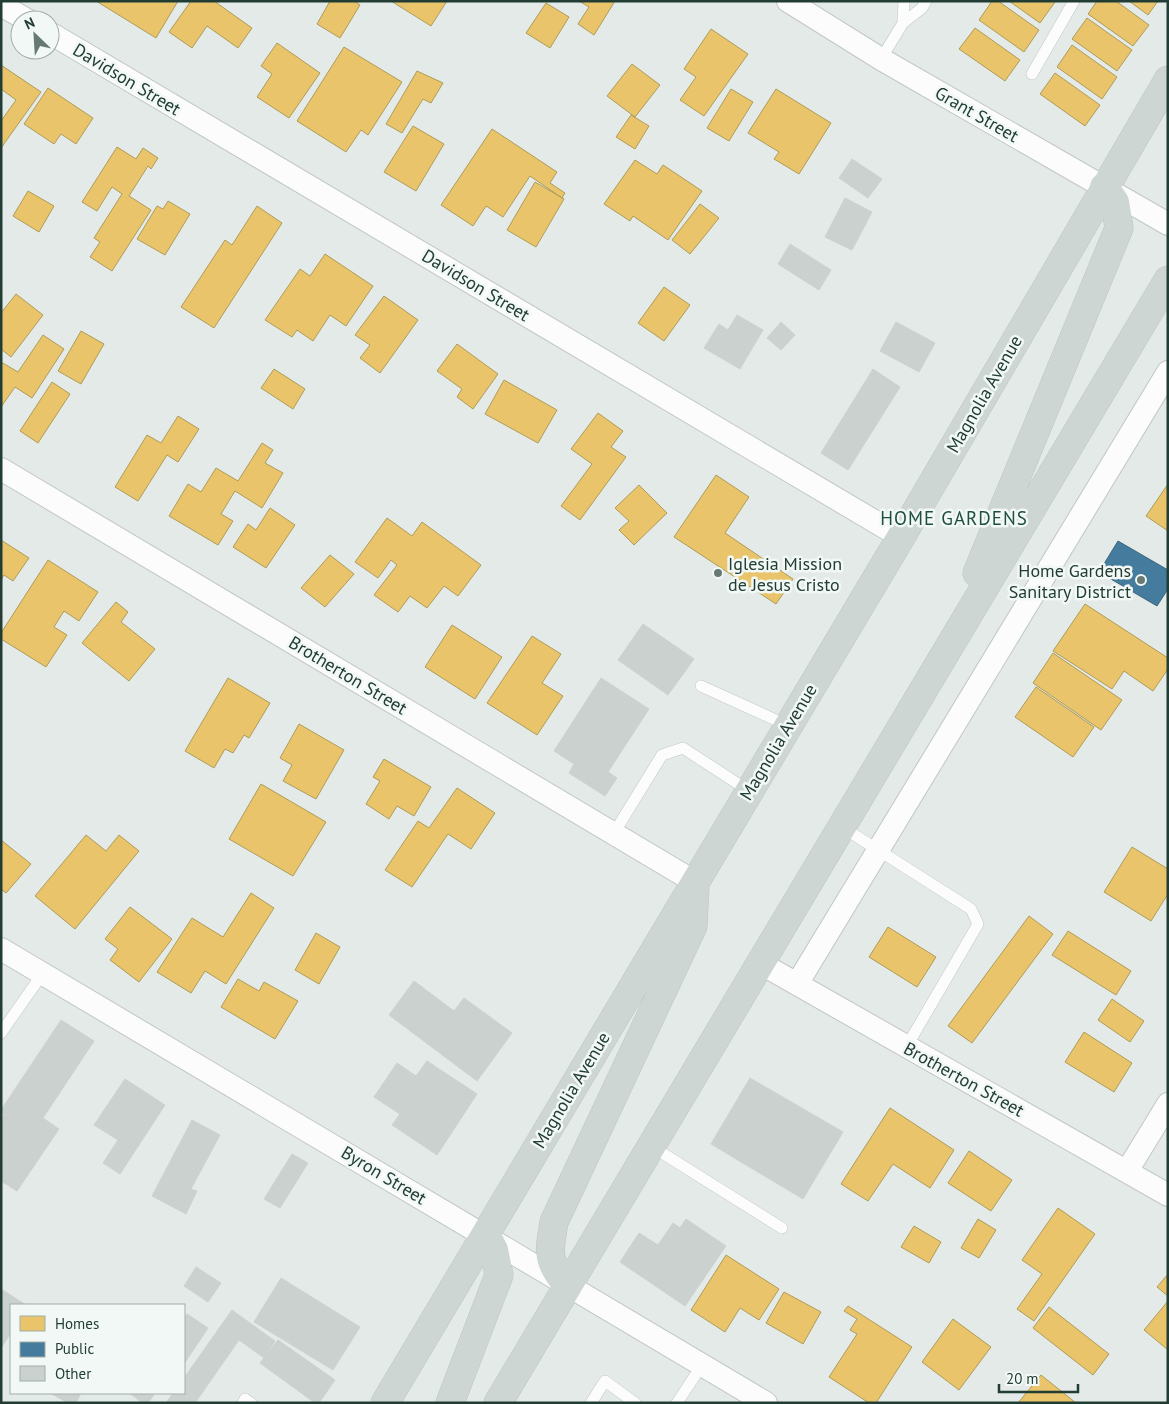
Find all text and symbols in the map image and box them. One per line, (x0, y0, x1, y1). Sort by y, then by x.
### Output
north arrow (10, 10, 60, 60)
text: N (22, 13, 37, 33)
street label: Davidson Street (69, 38, 185, 120)
street label: Grant Street (931, 81, 1023, 147)
street label: Davidson Street (418, 244, 534, 326)
street label: Magnolia Avenue (941, 331, 1027, 457)
district label: HOME GARDENS (880, 506, 1028, 530)
place label: Iglesia Mission de Jesus Cristo (728, 552, 842, 596)
place label: Home Gardens Sanitary District (1009, 559, 1131, 603)
marker: Iglesia Mission de Jesus Cristo (712, 567, 724, 579)
marker: Home Gardens Sanitary District (1135, 574, 1147, 586)
street label: Brotherton Street (285, 631, 411, 719)
street label: Magnolia Avenue (734, 680, 822, 804)
street label: Magnolia Avenue (527, 1028, 615, 1152)
street label: Brotherton Street (900, 1036, 1028, 1122)
street label: Byron Street (337, 1141, 431, 1209)
legend (10, 1304, 185, 1394)
text: Homes (55, 1314, 99, 1333)
text: Public (55, 1339, 94, 1358)
scale bar (999, 1362, 1078, 1394)
text: Other (55, 1364, 91, 1383)
text: 20 m (1006, 1369, 1039, 1388)

